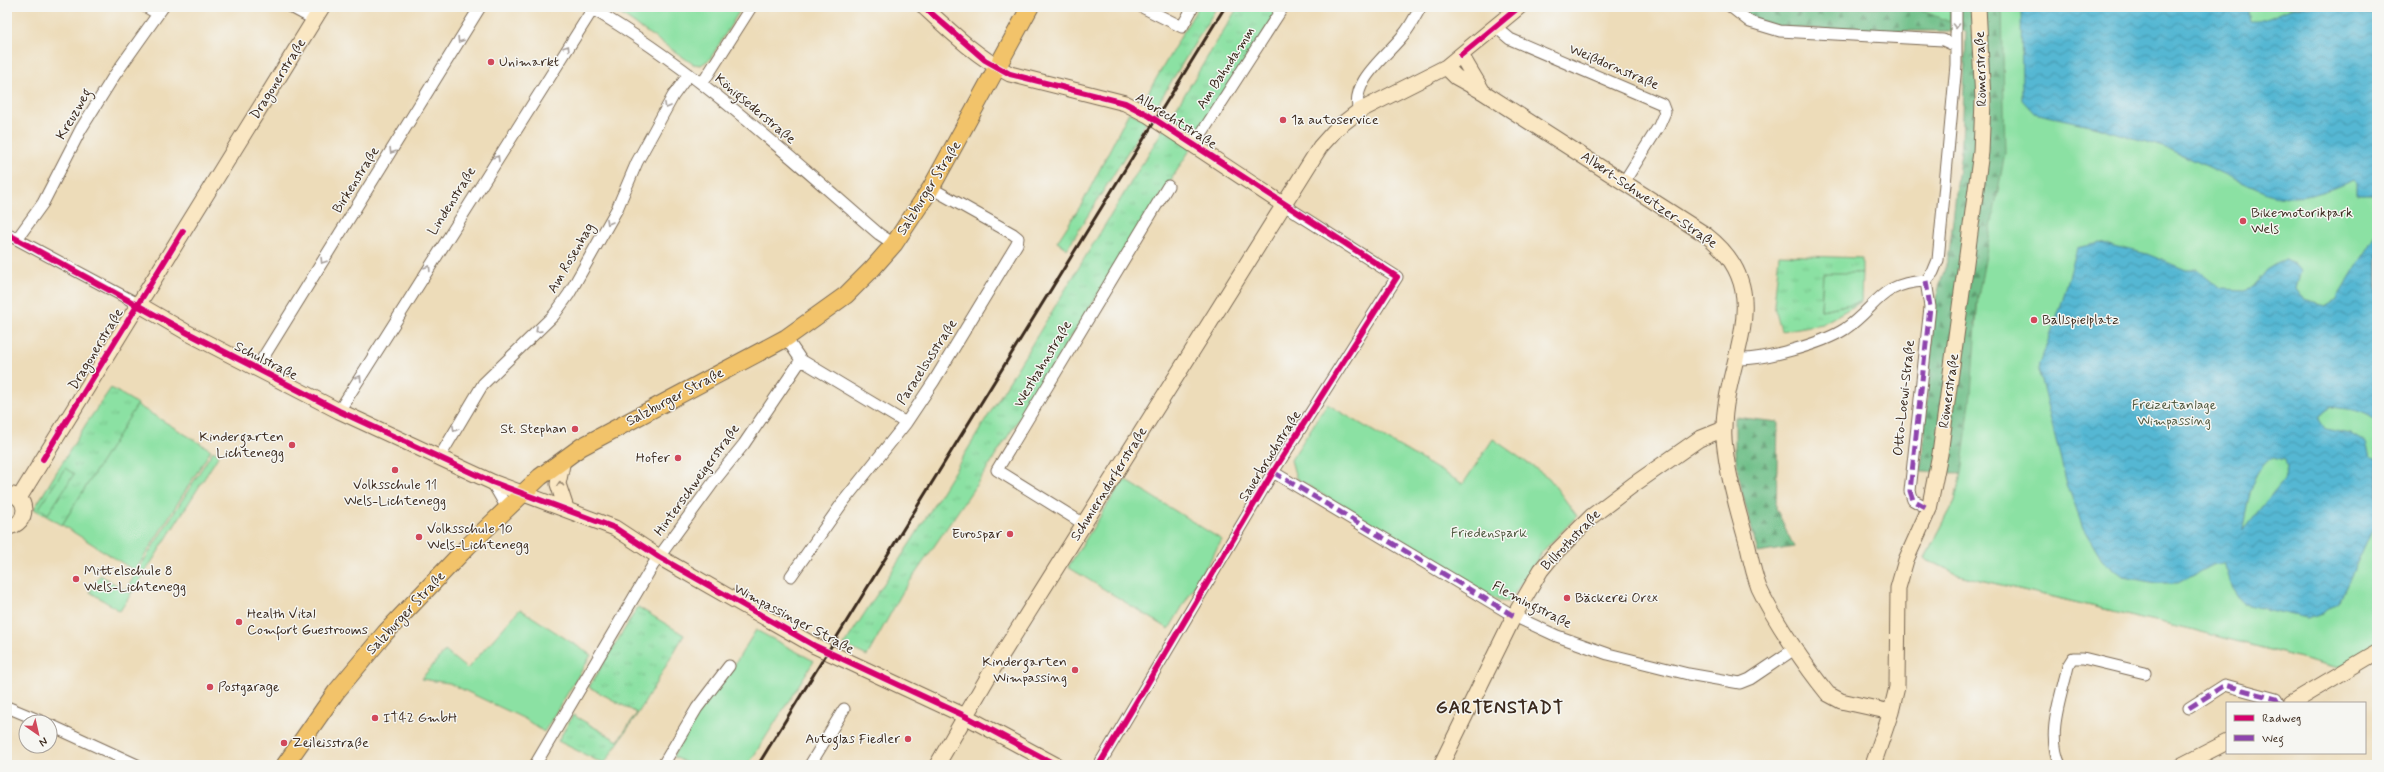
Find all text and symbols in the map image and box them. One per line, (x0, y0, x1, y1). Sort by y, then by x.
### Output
street label: Am Bahndamm (1193, 23, 1259, 113)
one-way arrow (1952, 23, 1960, 29)
street label: Römerstraße (1971, 31, 1991, 107)
street label: Dragonerstraße (246, 35, 311, 123)
one-way arrow (457, 36, 465, 43)
street label: Weißdornstraße (1566, 40, 1662, 94)
one-way arrow (562, 45, 569, 52)
place label: Unimarkt (499, 53, 559, 71)
marker: Unimarkt (486, 57, 496, 67)
street label: Königsederstraße (709, 70, 799, 150)
street label: Kreuzweg (52, 85, 98, 144)
street label: Albrechtstraße (1132, 89, 1220, 153)
one-way arrow (665, 102, 672, 110)
place label: 1a autoservice (1291, 111, 1379, 129)
marker: 1a autoservice (1278, 115, 1288, 125)
street label: Salzburger Straße (893, 137, 966, 239)
street label: Birkenstraße (328, 143, 384, 217)
one-way arrow (389, 147, 396, 154)
street label: Albert-Schweitzer-Straße (1577, 147, 1721, 253)
one-way arrow (492, 155, 499, 162)
street label: Lindenstraße (424, 163, 480, 239)
place label: Bikemotorikpark Wels (2251, 204, 2353, 238)
marker: Bikemotorikpark Wels (2238, 216, 2248, 226)
one-way arrow (606, 218, 613, 225)
street label: Am Rosenhag (544, 219, 599, 297)
one-way arrow (321, 257, 328, 264)
one-way arrow (423, 265, 431, 272)
street label: Dragonerstraße (65, 305, 128, 394)
place label: Ballspielplatz (2042, 311, 2119, 329)
marker: Ballspielplatz (2029, 315, 2039, 325)
street label: Paracelsusstraße (893, 316, 961, 408)
street label: Westbahnstraße (1010, 317, 1076, 411)
one-way arrow (535, 325, 543, 333)
street label: Schulstraße (231, 337, 301, 385)
street label: Otto-Loewi-Straße (1889, 339, 1919, 457)
street label: Römerstraße (1935, 352, 1963, 430)
street label: Salzburger Straße (623, 364, 728, 431)
one-way arrow (355, 375, 362, 382)
park label: Freizeitanlage Wimpassing (2132, 396, 2217, 430)
street label: Sauerbruchstraße (1235, 407, 1305, 505)
place label: St. Stephan (500, 420, 567, 438)
street label: Hinterschweigerstraße (650, 420, 744, 540)
street label: Schmierndorferstraße (1067, 423, 1151, 544)
marker: St. Stephan (570, 424, 580, 434)
one-way arrow (453, 425, 460, 432)
place label: Kindergarten Lichtenegg (199, 428, 284, 463)
marker: Kindergarten Lichtenegg (287, 440, 297, 450)
place label: Hofer (636, 449, 670, 467)
marker: Hofer (673, 453, 683, 463)
marker: Volksschule 11 Wels-Lichtenegg (390, 465, 400, 475)
place label: Volksschule 11 Wels-Lichtenegg (344, 476, 446, 511)
one-way arrow (556, 481, 565, 488)
street label: Billrothstraße (1537, 505, 1605, 575)
place label: Volksschule 10 Wels-Lichtenegg (427, 520, 529, 555)
park label: Friedenspark (1451, 524, 1527, 542)
place label: Eurospar (952, 525, 1002, 543)
marker: Eurospar (1005, 529, 1015, 539)
marker: Volksschule 10 Wels-Lichtenegg (414, 532, 424, 542)
place label: Mittelschule 8 Wels-Lichtenegg (84, 562, 186, 597)
street label: Salzburger Straße (363, 567, 450, 659)
marker: Mittelschule 8 Wels-Lichtenegg (71, 574, 81, 584)
street label: Flemingstraße (1488, 577, 1575, 635)
street label: Wimpassinger Straße (731, 580, 857, 658)
place label: Bäckerei Orex (1575, 589, 1659, 607)
marker: Bäckerei Orex (1562, 593, 1572, 603)
place label: Health Vital Comfort Guestrooms (247, 605, 368, 641)
marker: Health Vital Comfort Guestrooms (234, 617, 244, 627)
place label: Kindergarten Wimpassing (982, 653, 1067, 687)
marker: Kindergarten Wimpassing (1070, 665, 1080, 675)
place label: Postgarage (218, 678, 280, 697)
marker: Postgarage (205, 682, 215, 692)
district label: GARTENSTADT (1436, 696, 1564, 720)
legend (2226, 702, 2366, 754)
place label: IT42 GmbH (383, 709, 457, 727)
text: Radweg (2262, 711, 2301, 727)
marker: IT42 GmbH (370, 713, 380, 723)
north arrow (18, 714, 58, 754)
place label: Autoglas Fiedler (805, 730, 900, 750)
text: Weg (2262, 731, 2284, 748)
text: N (36, 734, 50, 749)
place label: Zeileisstraße (292, 734, 369, 752)
marker: Autoglas Fiedler (903, 734, 913, 744)
marker: Zeileisstraße (279, 738, 289, 748)

